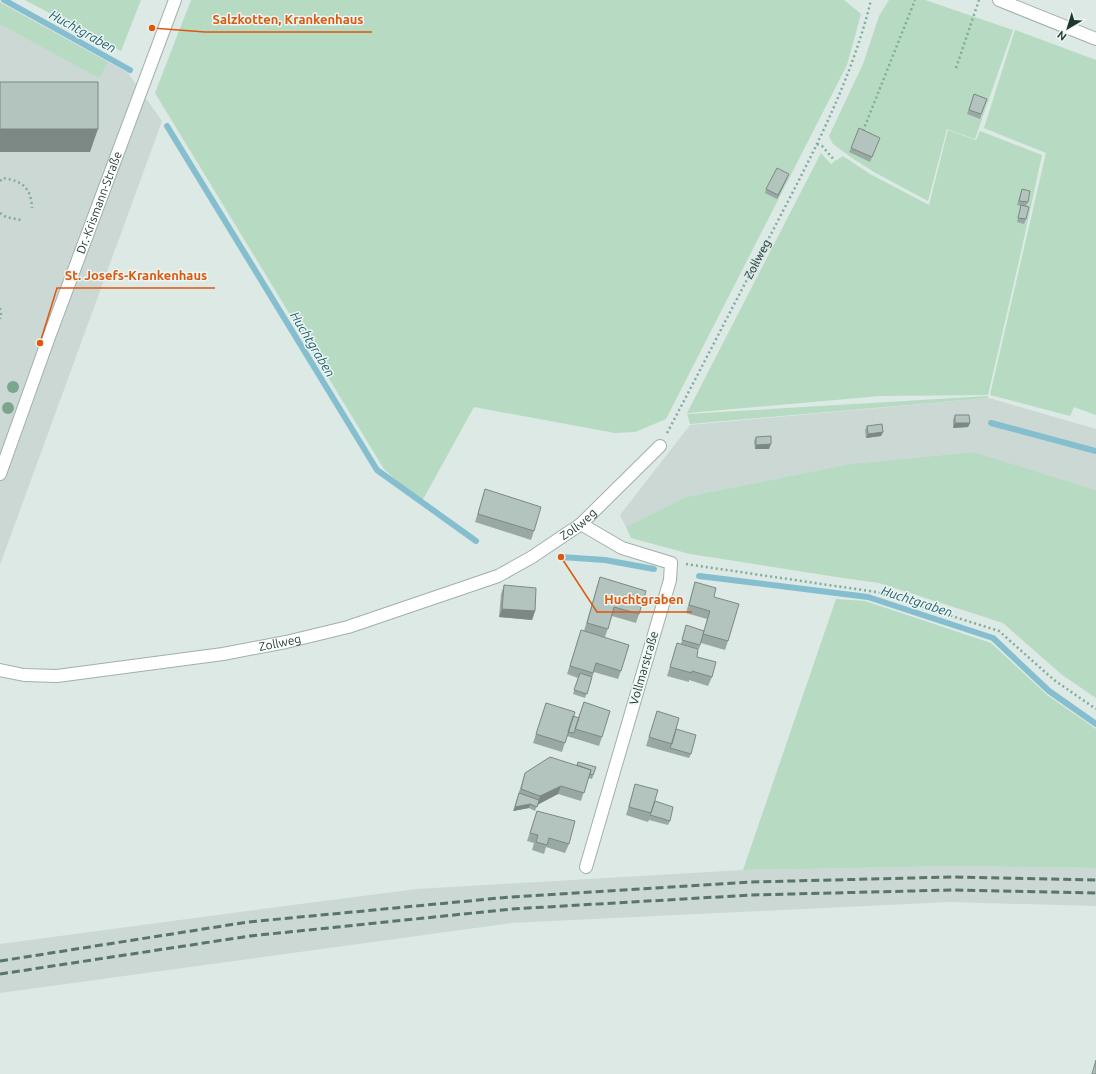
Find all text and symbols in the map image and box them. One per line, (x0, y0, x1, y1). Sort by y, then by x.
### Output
water label: Huchtgraben (47, 7, 119, 55)
callout: Salzkotten, Krankenhaus (205, 7, 372, 32)
north arrow (1048, 8, 1088, 48)
text: Salzkotten, Krankenhaus (212, 12, 364, 26)
text: N (1055, 29, 1069, 43)
street label: Dr.-Krismann-Straße (74, 149, 124, 255)
street label: Zollweg (742, 237, 773, 281)
callout: St. Josefs-Krankenhaus (57, 263, 215, 288)
text: St. Josefs-Krankenhaus (65, 268, 207, 282)
water label: Huchtgraben (288, 309, 338, 379)
street label: Zollweg (557, 506, 599, 542)
water label: Huchtgraben (880, 583, 954, 619)
callout: Huchtgraben (597, 587, 692, 612)
text: Huchtgraben (604, 592, 684, 606)
street label: Vollmarstraße (627, 630, 660, 706)
street label: Zollweg (258, 632, 302, 653)

